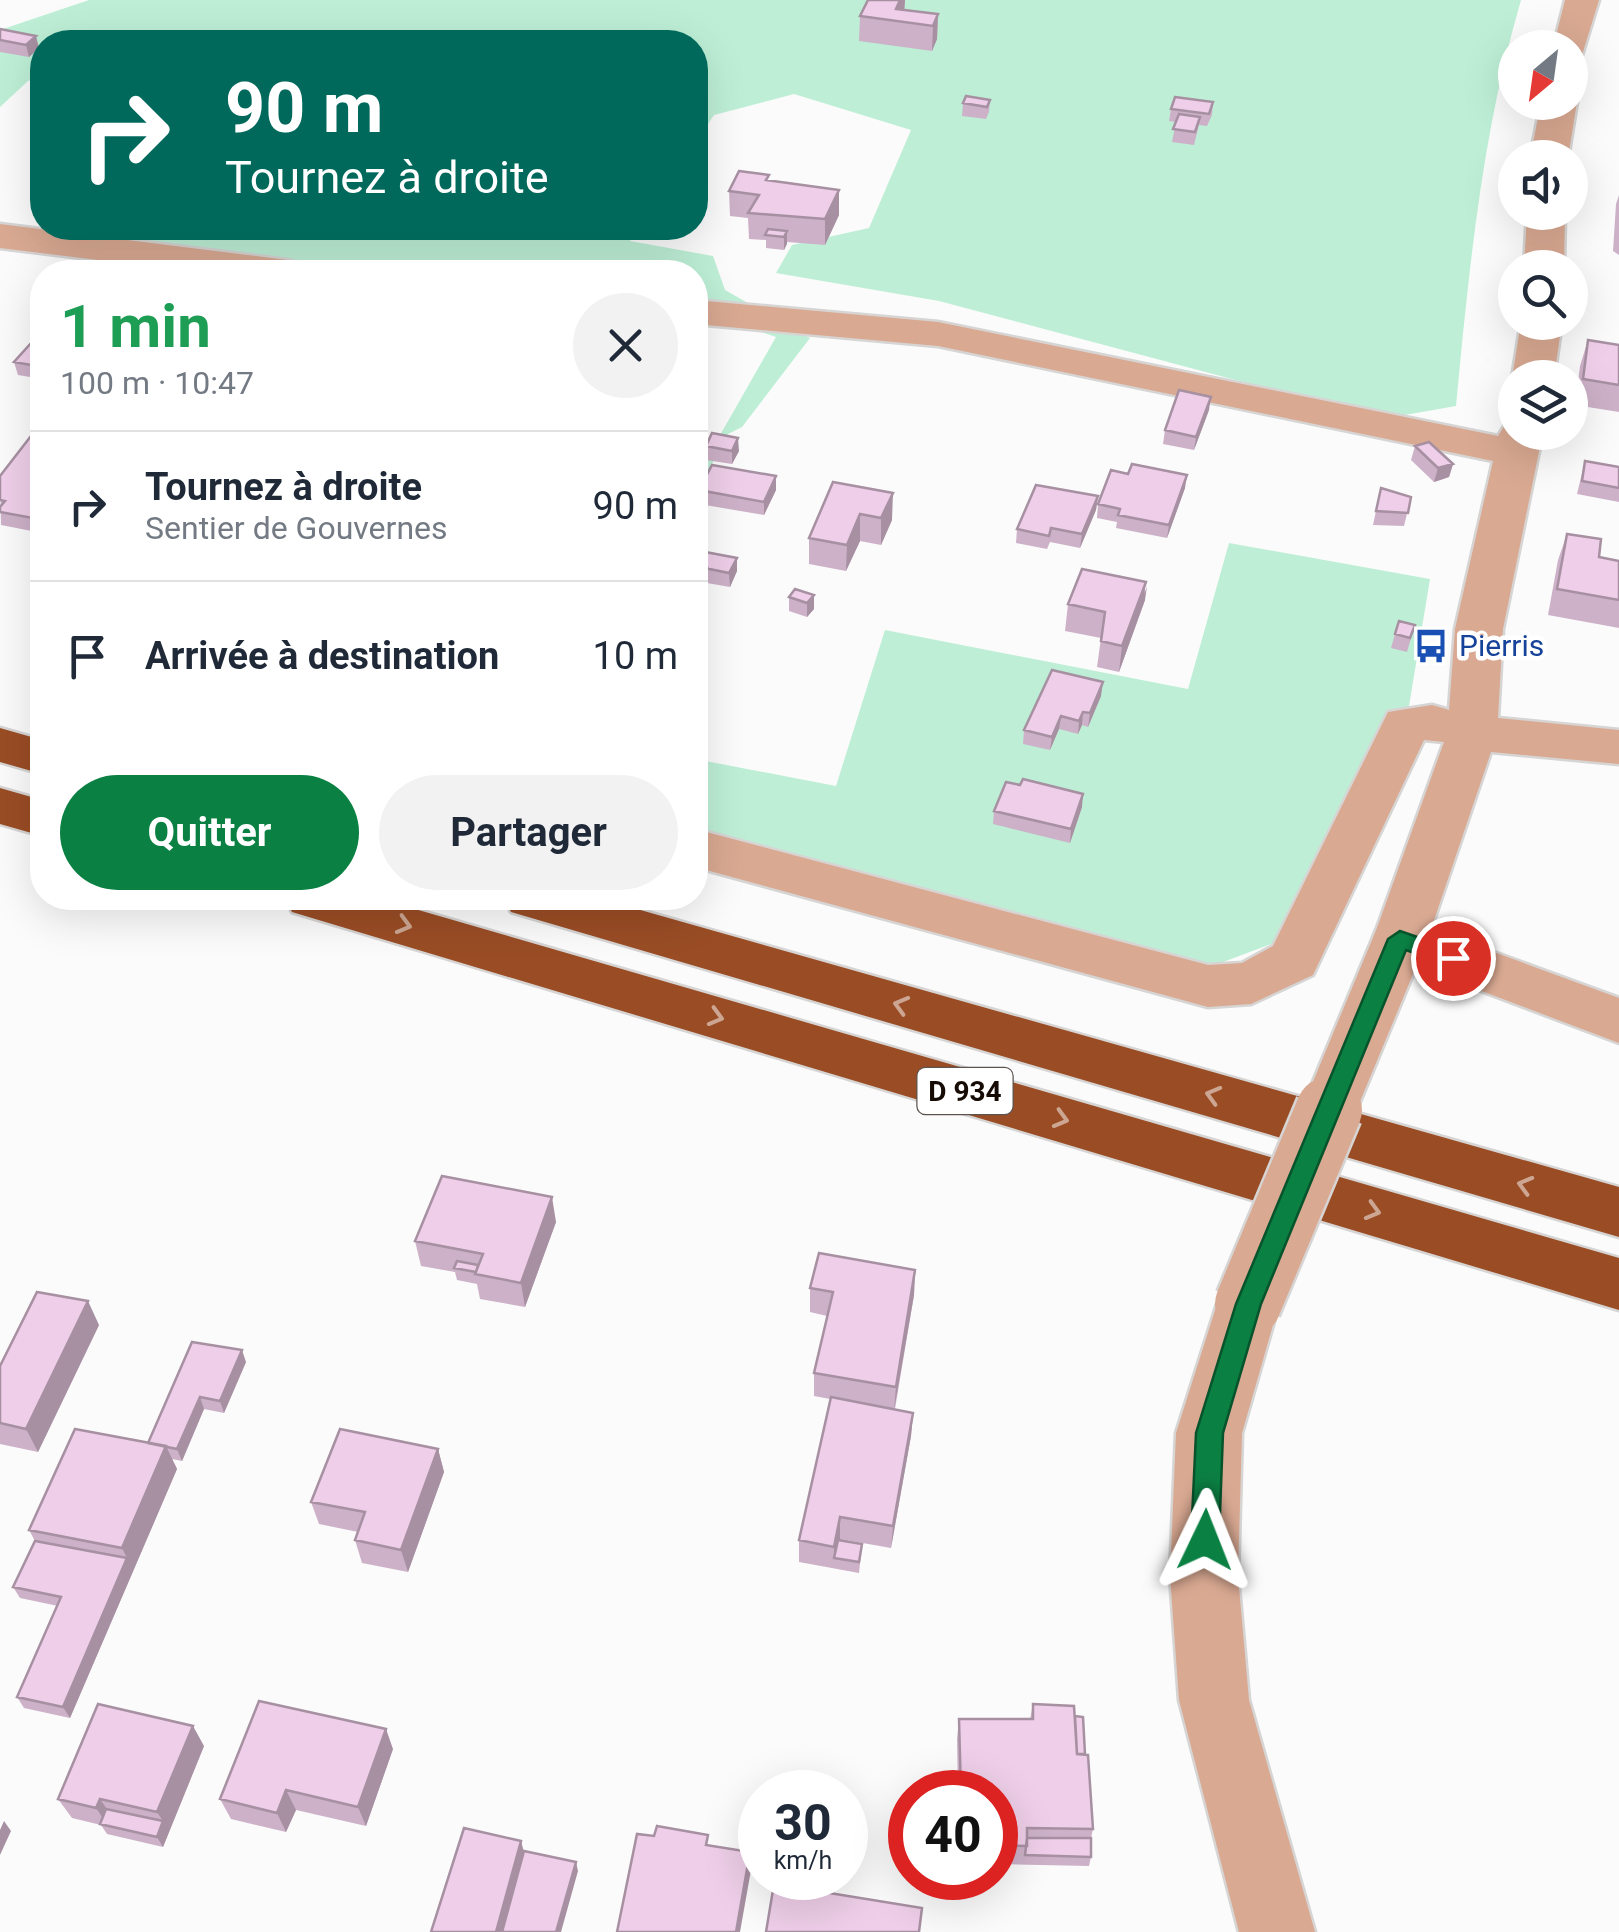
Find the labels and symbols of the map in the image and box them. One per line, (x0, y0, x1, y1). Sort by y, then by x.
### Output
north arrow (1498, 30, 1588, 120)
bus stop icon: Pierris (1412, 627, 1450, 665)
place label: Pierris (1459, 628, 1544, 663)
one-way arrow (395, 913, 412, 934)
pin (1411, 916, 1496, 1001)
one-way arrow (893, 995, 910, 1016)
one-way arrow (707, 1005, 724, 1026)
road number: D 934 (918, 1068, 1012, 1114)
one-way arrow (1205, 1086, 1222, 1107)
one-way arrow (1052, 1107, 1069, 1128)
one-way arrow (1518, 1176, 1535, 1197)
one-way arrow (1364, 1199, 1381, 1220)
position arrow (1153, 1488, 1257, 1592)
speed limit sign: 40 (888, 1770, 1018, 1900)

